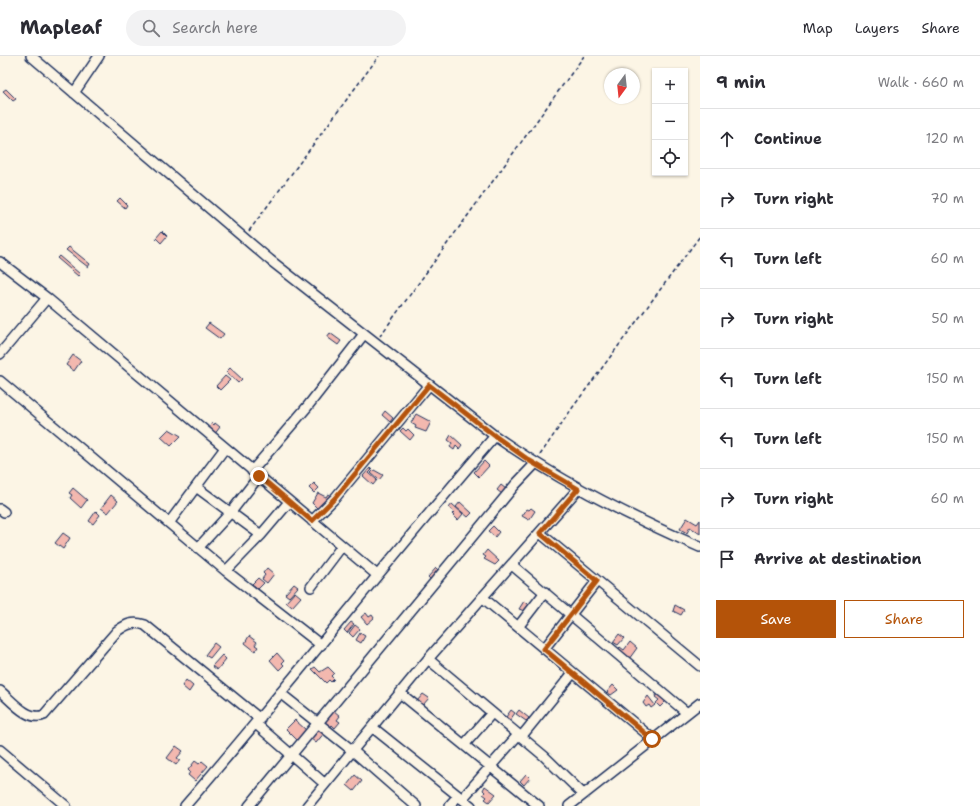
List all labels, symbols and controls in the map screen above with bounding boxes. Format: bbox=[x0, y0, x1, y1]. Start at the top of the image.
search box bbox=[126, 10, 406, 46]
text: Mapleaf bbox=[20, 15, 102, 40]
icon: search bbox=[140, 17, 162, 39]
text: Search here bbox=[172, 18, 258, 38]
text: Map bbox=[803, 19, 833, 37]
text: Layers bbox=[855, 19, 899, 37]
text: Share bbox=[921, 19, 960, 37]
north arrow bbox=[604, 68, 640, 104]
map controls bbox=[652, 68, 688, 176]
button: + bbox=[652, 68, 688, 104]
text: 9 min bbox=[716, 71, 766, 93]
text: Walk · 660 m bbox=[878, 74, 964, 91]
button: − bbox=[652, 104, 688, 140]
icon: ahead bbox=[716, 128, 738, 150]
text: Continue bbox=[754, 129, 822, 149]
text: 120 m bbox=[926, 130, 964, 147]
button: locate bbox=[652, 140, 688, 176]
icon: right bbox=[716, 188, 738, 210]
text: Turn right bbox=[754, 189, 834, 209]
text: 70 m bbox=[930, 190, 964, 207]
icon: left bbox=[716, 248, 738, 270]
text: Turn left bbox=[754, 249, 822, 269]
text: 60 m bbox=[931, 250, 964, 267]
icon: right bbox=[716, 308, 738, 330]
text: Turn right bbox=[754, 309, 834, 329]
text: 50 m bbox=[931, 310, 964, 327]
icon: left bbox=[716, 368, 738, 390]
text: Turn left bbox=[754, 369, 822, 389]
text: 150 m bbox=[926, 370, 964, 387]
icon: left bbox=[716, 428, 738, 450]
text: Turn left bbox=[754, 429, 822, 449]
text: 150 m bbox=[926, 430, 964, 447]
route end bbox=[250, 467, 268, 485]
icon: right bbox=[716, 488, 738, 510]
text: Turn right bbox=[754, 489, 834, 509]
text: 60 m bbox=[931, 490, 964, 507]
icon: arrive bbox=[716, 548, 738, 570]
text: Arrive at destination bbox=[754, 549, 922, 569]
button: Save bbox=[716, 600, 836, 638]
button: Share bbox=[844, 600, 964, 638]
route start bbox=[643, 730, 661, 748]

